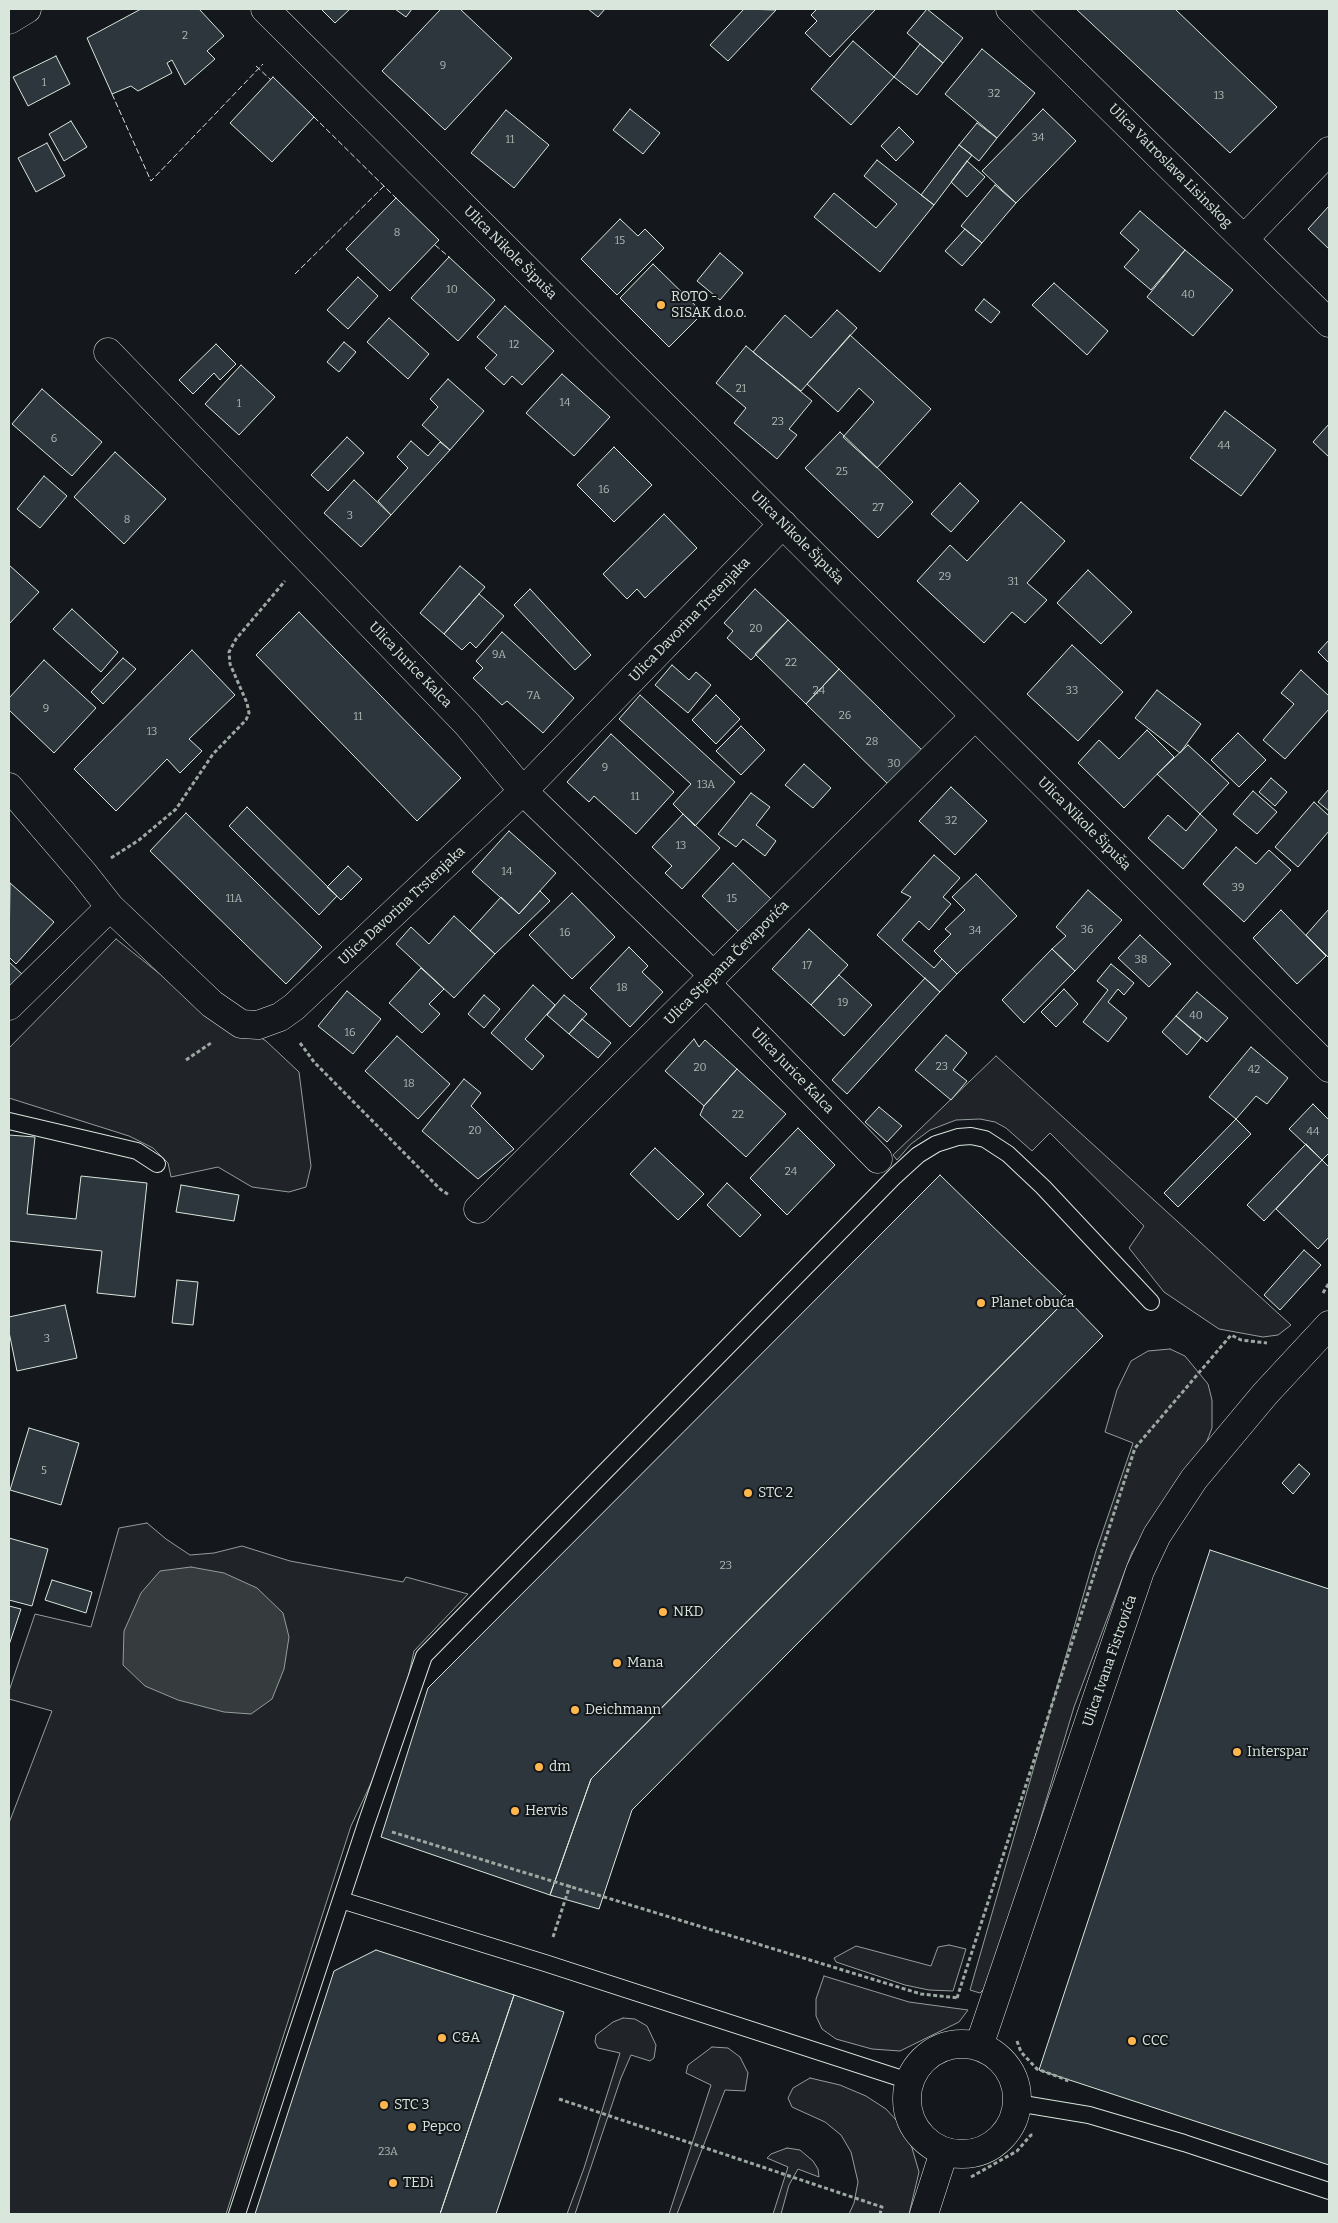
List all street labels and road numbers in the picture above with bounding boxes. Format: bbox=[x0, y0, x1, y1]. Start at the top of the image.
street label: Ulica Vatroslava Lisinskog bbox=[1105, 101, 1235, 231]
street label: Ulica Nikole Šipuša bbox=[460, 203, 560, 303]
street label: Ulica Nikole Šipuša bbox=[747, 488, 847, 588]
street label: Ulica Davorina Trstenjaka bbox=[626, 554, 754, 686]
street label: Ulica Jurice Kalca bbox=[365, 619, 455, 711]
street label: Ulica Nikole Šipuša bbox=[1034, 774, 1134, 874]
street label: Ulica Davorina Trstenjaka bbox=[335, 843, 469, 969]
street label: Ulica Stjepana Čevapovića bbox=[661, 897, 793, 1029]
street label: Ulica Jurice Kalca bbox=[747, 1025, 837, 1117]
street label: Ulica Ivana Fistrovića bbox=[1080, 1593, 1140, 1729]

